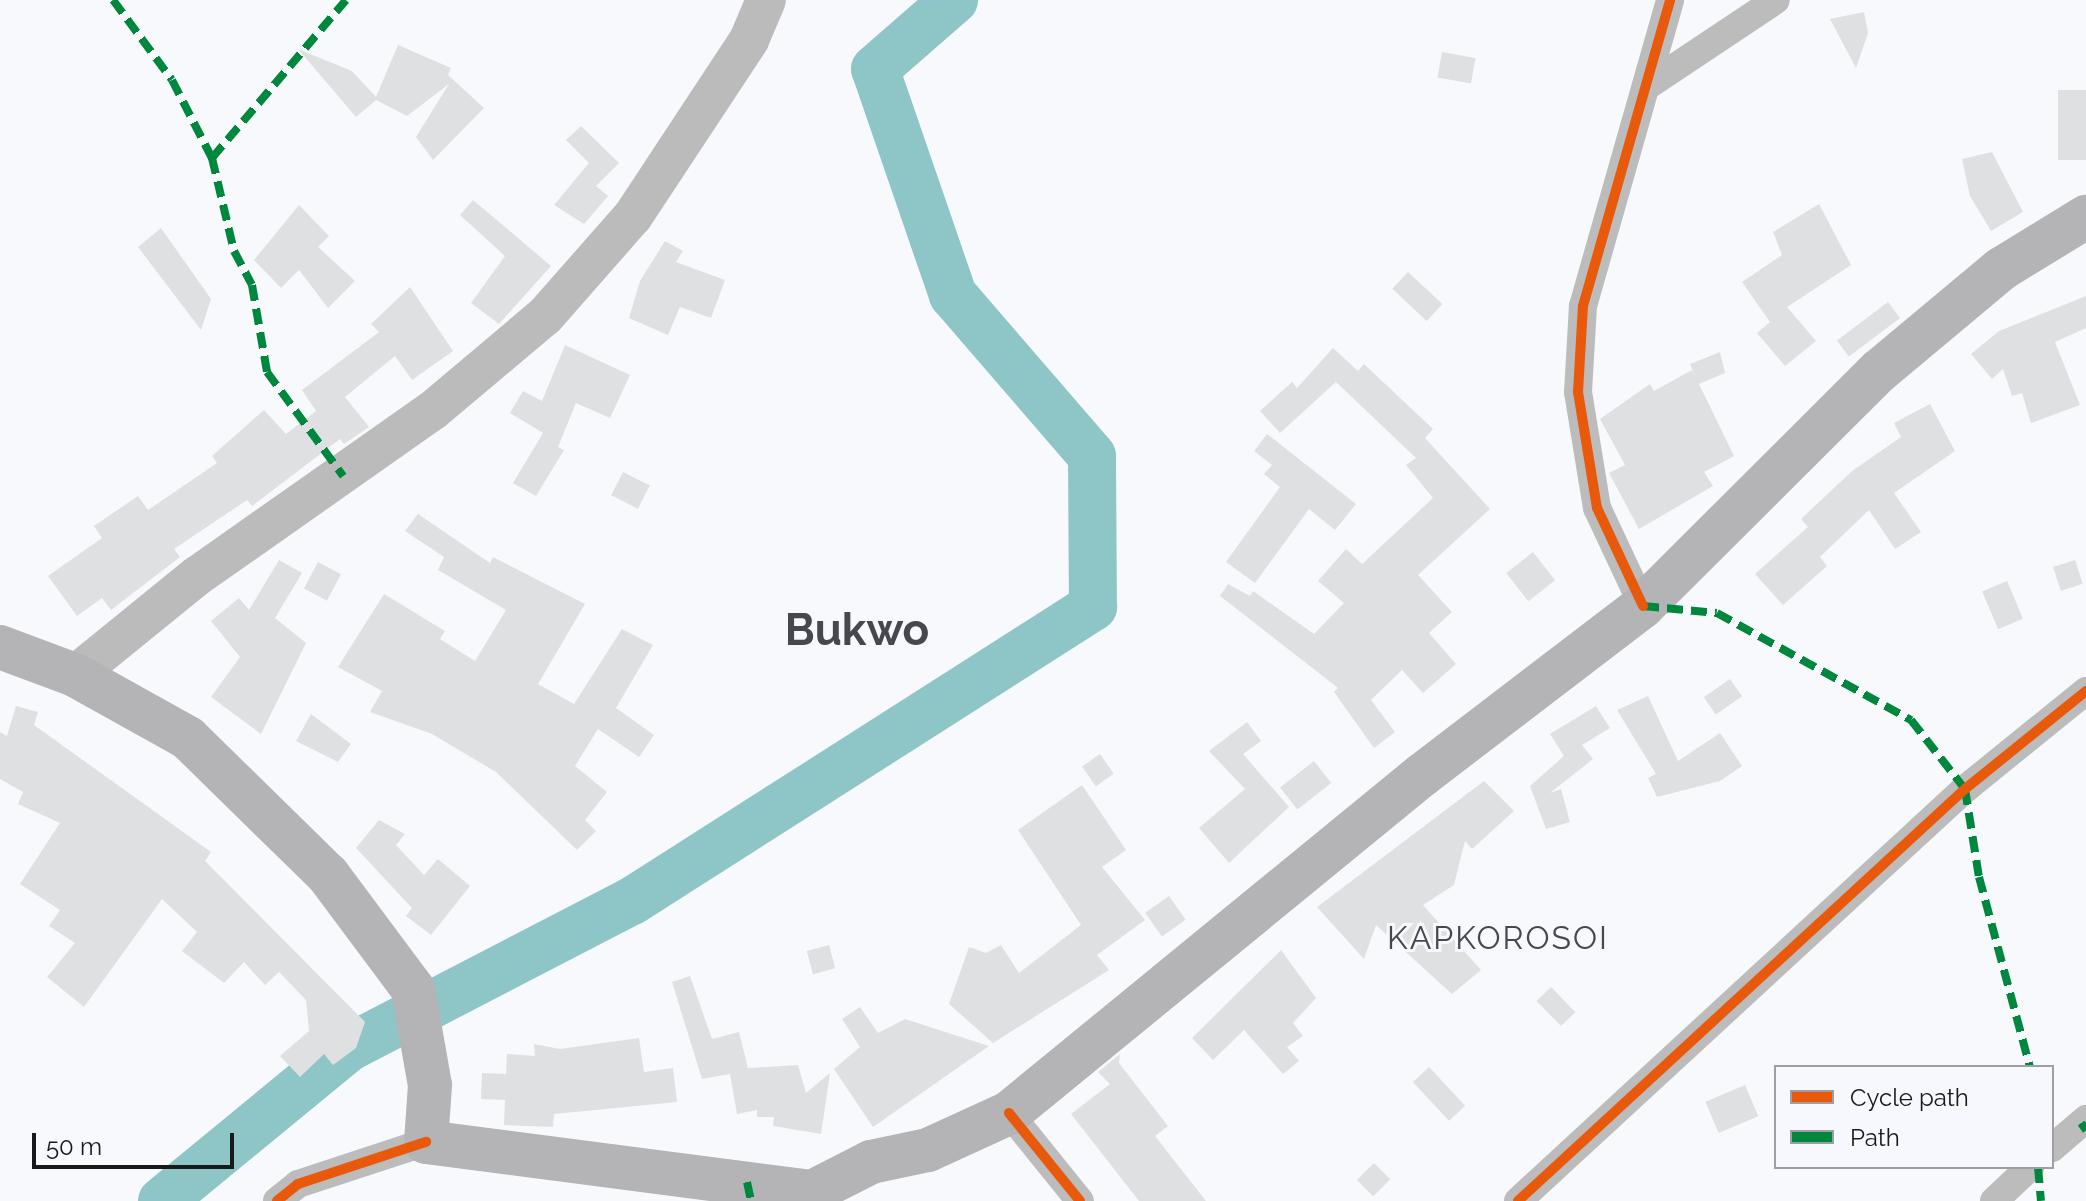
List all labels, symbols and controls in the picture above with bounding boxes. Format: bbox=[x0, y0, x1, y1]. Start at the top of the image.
district label: Bukwo bbox=[785, 604, 929, 656]
district label: KAPKOROSOI bbox=[1387, 919, 1609, 957]
legend bbox=[1774, 1065, 2054, 1169]
text: Cycle path bbox=[1850, 1083, 1969, 1112]
scale bar bbox=[36, 1117, 238, 1167]
text: Path bbox=[1850, 1123, 1900, 1152]
text: 50 m bbox=[46, 1132, 102, 1161]

